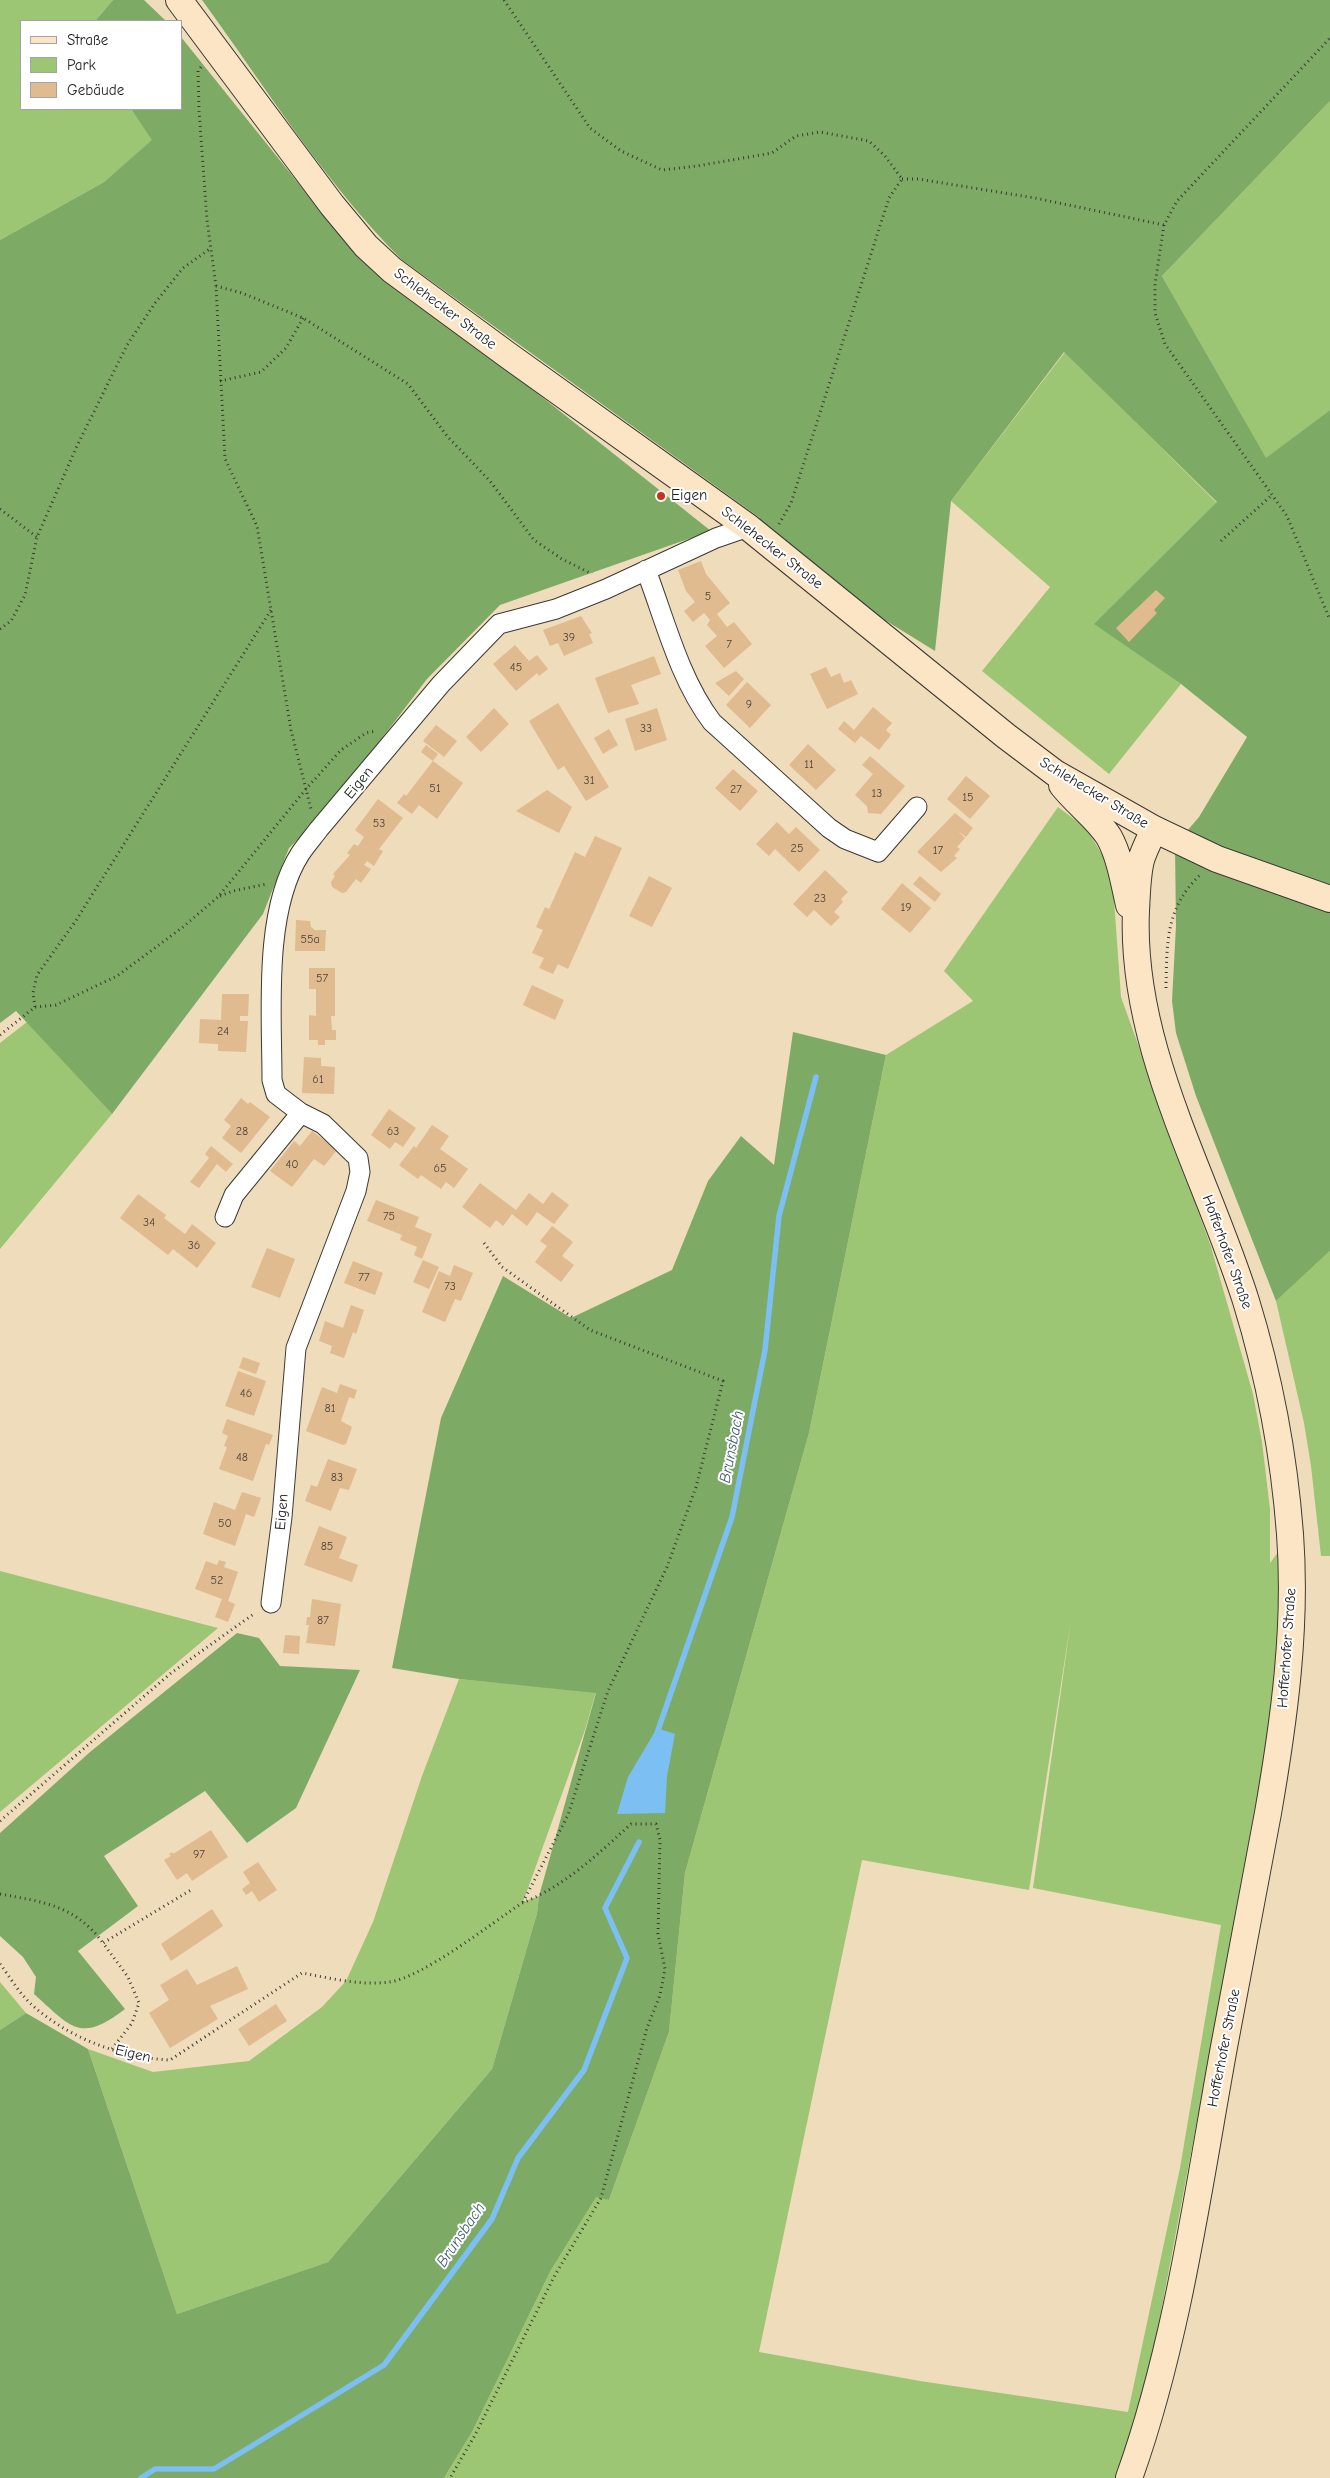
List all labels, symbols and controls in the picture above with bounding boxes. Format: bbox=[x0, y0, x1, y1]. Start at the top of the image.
legend bbox=[20, 20, 182, 110]
text: Straße bbox=[67, 31, 108, 49]
text: Park bbox=[67, 56, 96, 74]
text: Gebäude bbox=[67, 81, 124, 99]
street label: Schlehecker Straße bbox=[390, 265, 500, 353]
place label: Eigen bbox=[671, 487, 707, 505]
marker: Eigen bbox=[655, 490, 667, 502]
street label: Schlehecker Straße bbox=[718, 503, 826, 593]
house number: 5 bbox=[705, 590, 711, 604]
house number: 39 bbox=[563, 631, 575, 645]
house number: 7 bbox=[726, 638, 732, 652]
house number: 45 bbox=[510, 661, 522, 675]
house number: 9 bbox=[746, 698, 752, 712]
house number: 33 bbox=[640, 722, 652, 736]
street label: Schlehecker Straße bbox=[1036, 753, 1152, 833]
house number: 11 bbox=[804, 758, 814, 772]
street label: Eigen bbox=[341, 763, 377, 803]
house number: 31 bbox=[584, 774, 594, 788]
house number: 51 bbox=[429, 782, 441, 796]
house number: 27 bbox=[730, 783, 742, 797]
house number: 13 bbox=[872, 787, 882, 801]
house number: 15 bbox=[962, 791, 974, 805]
house number: 53 bbox=[373, 817, 385, 831]
house number: 25 bbox=[791, 842, 803, 856]
house number: 17 bbox=[933, 844, 943, 858]
house number: 23 bbox=[814, 892, 826, 906]
house number: 19 bbox=[900, 901, 912, 915]
house number: 55a bbox=[300, 933, 320, 947]
house number: 57 bbox=[316, 972, 328, 986]
house number: 24 bbox=[217, 1025, 229, 1039]
house number: 61 bbox=[312, 1073, 324, 1087]
house number: 28 bbox=[236, 1125, 248, 1139]
house number: 63 bbox=[387, 1125, 399, 1139]
house number: 40 bbox=[285, 1158, 299, 1172]
house number: 65 bbox=[433, 1162, 447, 1176]
street label: Hofferhofer Straße bbox=[1198, 1193, 1256, 1311]
house number: 75 bbox=[383, 1210, 395, 1224]
house number: 34 bbox=[143, 1216, 155, 1230]
house number: 36 bbox=[188, 1239, 200, 1253]
house number: 77 bbox=[358, 1271, 370, 1285]
house number: 73 bbox=[444, 1280, 456, 1294]
house number: 46 bbox=[240, 1387, 252, 1401]
house number: 81 bbox=[325, 1402, 335, 1416]
water label: Brunsbach bbox=[716, 1409, 748, 1485]
house number: 48 bbox=[236, 1451, 248, 1465]
house number: 83 bbox=[331, 1471, 343, 1485]
street label: Eigen bbox=[271, 1493, 293, 1531]
house number: 50 bbox=[218, 1517, 232, 1531]
house number: 85 bbox=[321, 1540, 333, 1554]
house number: 52 bbox=[211, 1574, 223, 1588]
street label: Hofferhofer Straße bbox=[1274, 1588, 1300, 1708]
house number: 87 bbox=[317, 1614, 329, 1628]
house number: 97 bbox=[193, 1848, 205, 1862]
street label: Hofferhofer Straße bbox=[1204, 1987, 1244, 2109]
street label: Eigen bbox=[113, 2041, 153, 2067]
water label: Brunsbach bbox=[433, 2199, 489, 2271]

